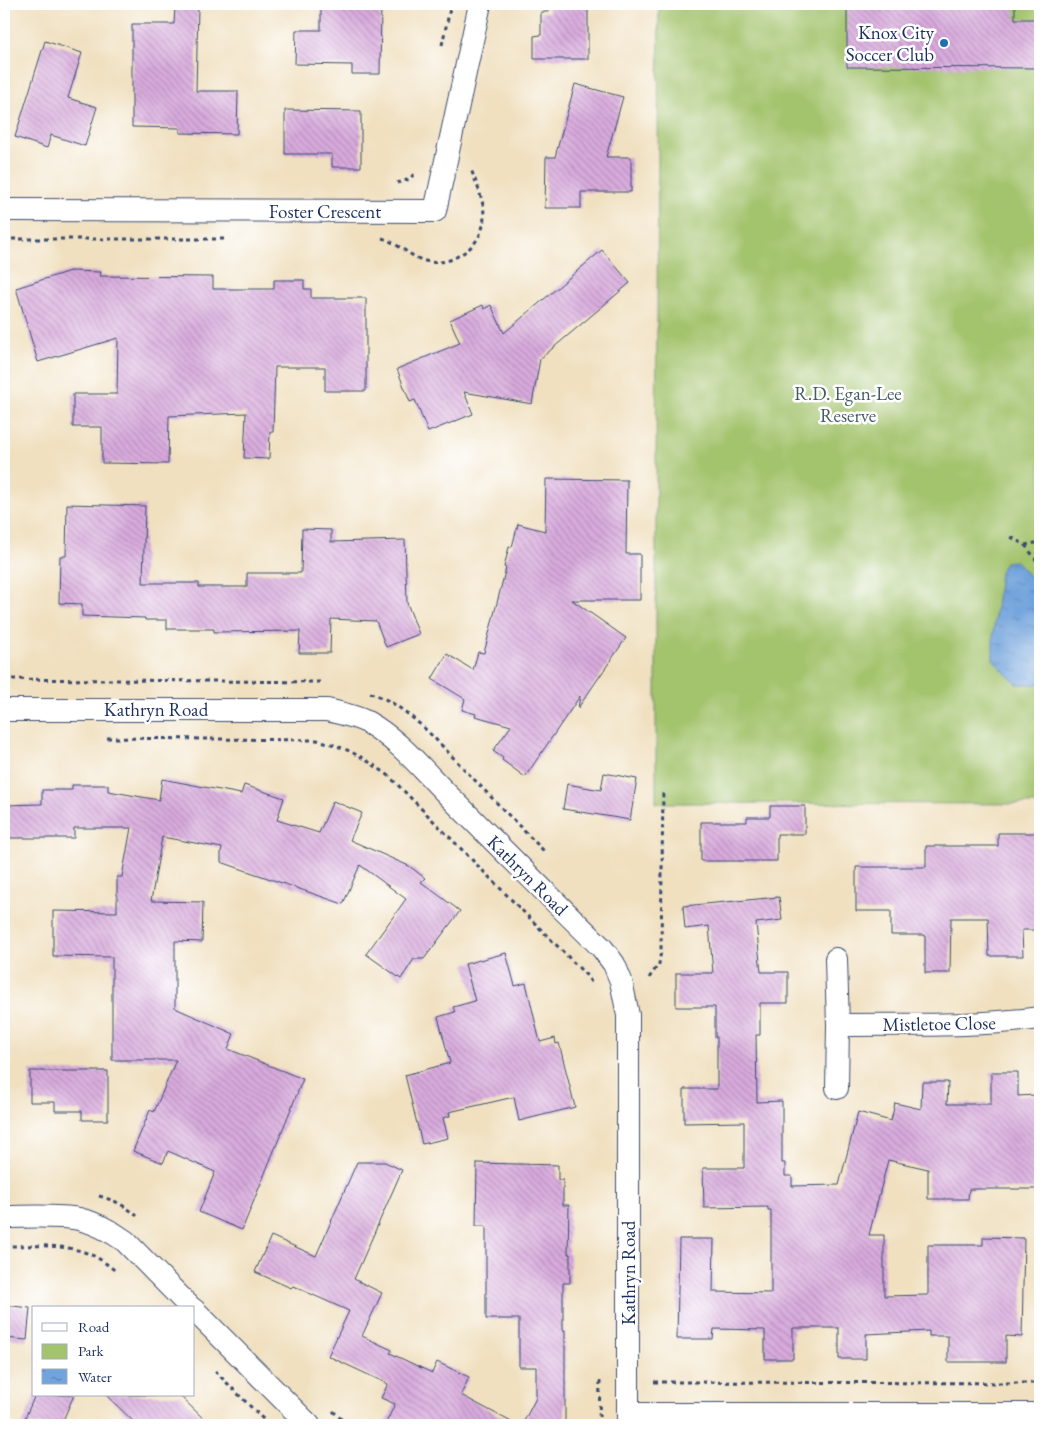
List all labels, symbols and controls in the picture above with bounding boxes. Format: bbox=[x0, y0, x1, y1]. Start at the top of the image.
place label: Knox City Soccer Club bbox=[846, 20, 935, 67]
marker: Knox City Soccer Club bbox=[938, 37, 950, 49]
street label: Foster Crescent bbox=[269, 199, 381, 224]
park label: R.D. Egan-Lee Reserve bbox=[794, 381, 902, 428]
street label: Kathryn Road bbox=[104, 697, 209, 722]
street label: Kathryn Road bbox=[482, 830, 574, 921]
street label: Mistletoe Close bbox=[882, 1010, 996, 1037]
street label: Kathryn Road bbox=[616, 1220, 641, 1325]
legend bbox=[32, 1306, 195, 1396]
text: Road bbox=[78, 1317, 110, 1336]
text: Park bbox=[78, 1341, 105, 1360]
text: Water bbox=[78, 1367, 112, 1386]

